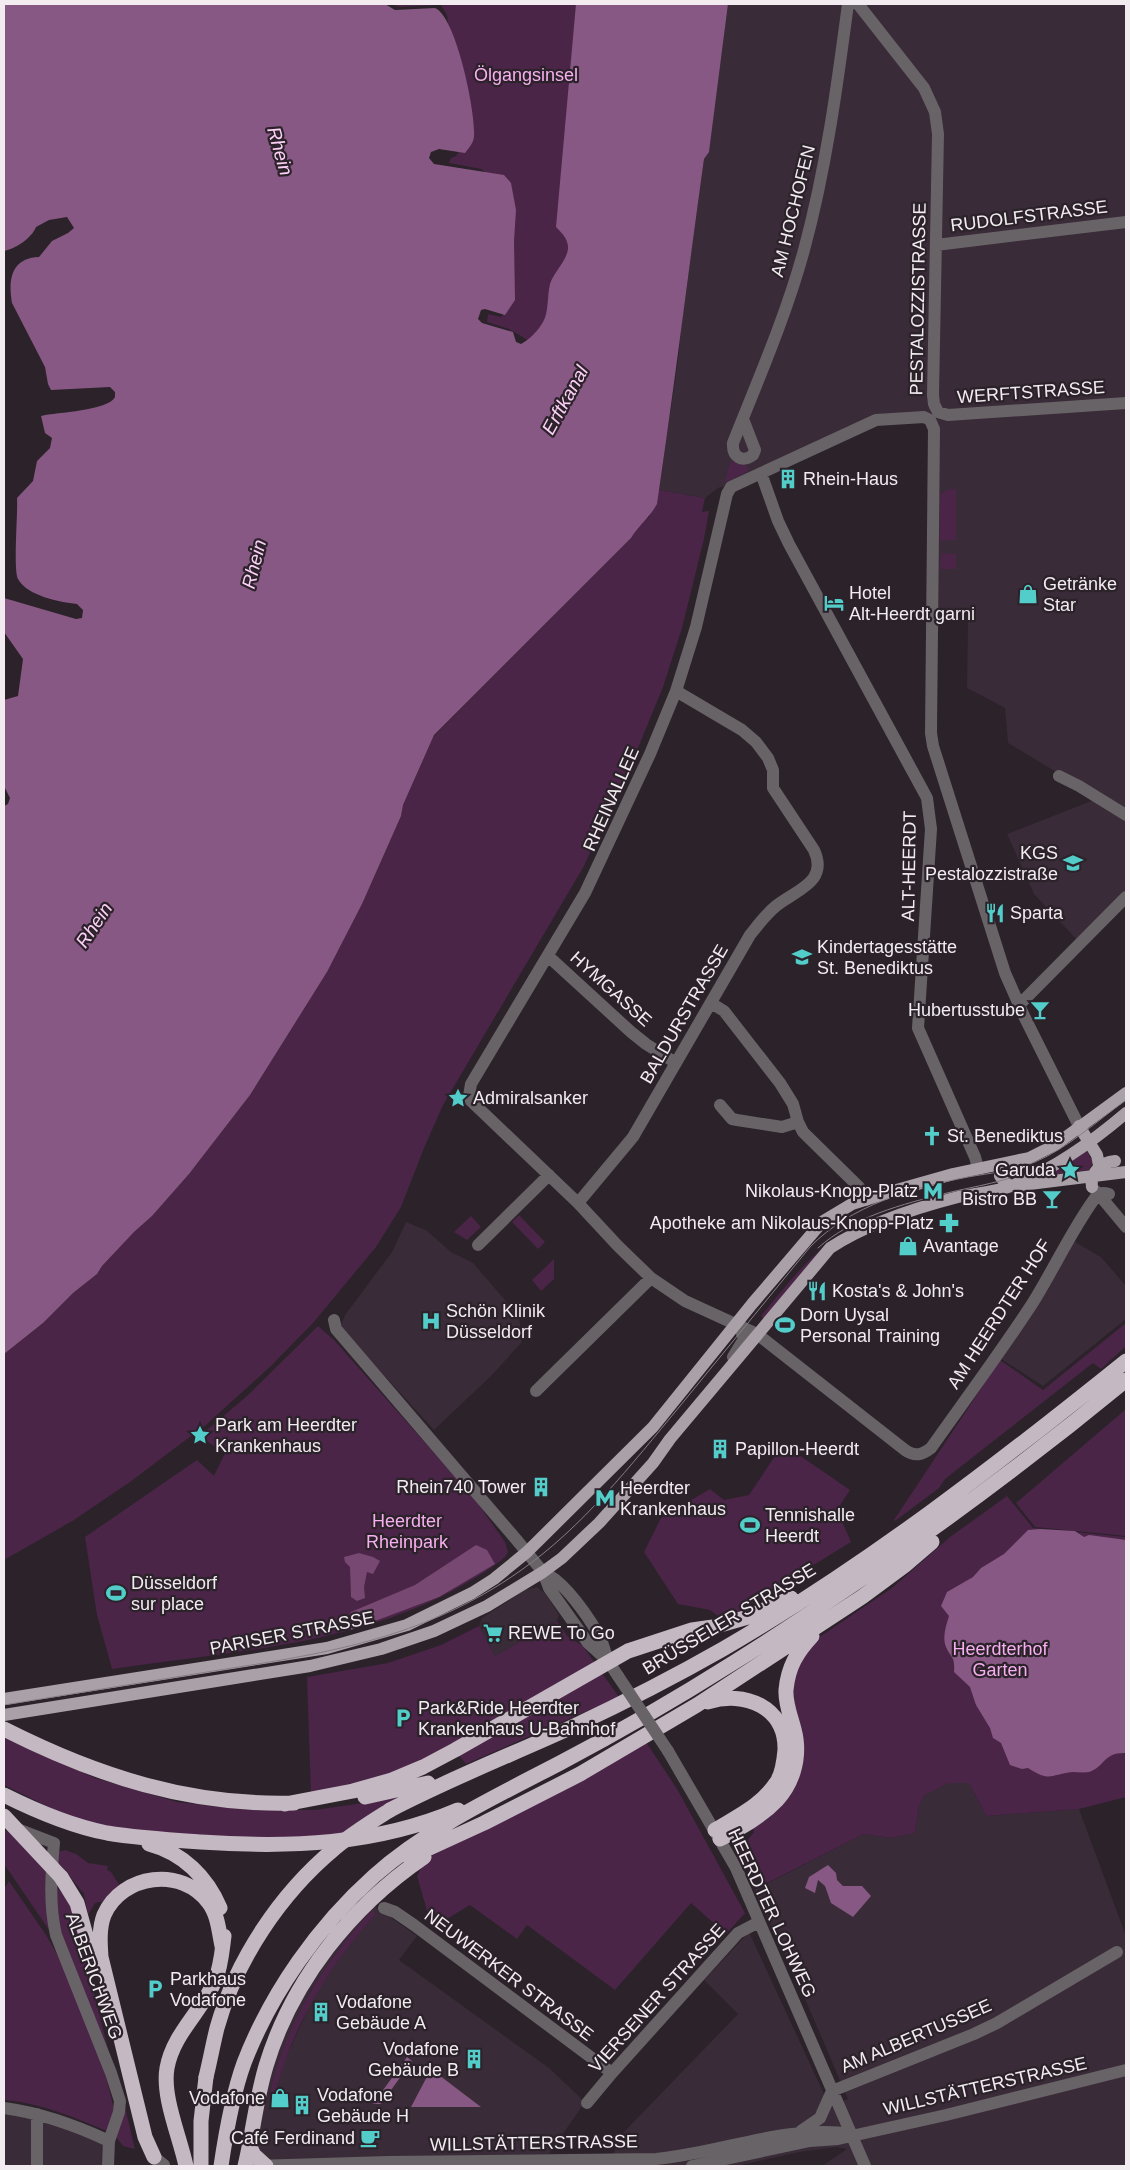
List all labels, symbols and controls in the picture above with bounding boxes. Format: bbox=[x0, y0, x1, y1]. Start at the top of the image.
park label: Ölgangsinsel bbox=[474, 65, 578, 85]
water label: Rhein bbox=[263, 124, 297, 178]
street label: AM HOCHOFEN bbox=[767, 143, 819, 279]
street label: RUDOLFSTRASSE bbox=[949, 196, 1109, 236]
street label: PESTALOZZISTRASSE bbox=[906, 202, 930, 396]
water label: Erftkanal bbox=[538, 361, 593, 438]
street label: WERFTSTRASSE bbox=[956, 377, 1106, 407]
building icon: Rhein-Haus bbox=[777, 468, 799, 490]
place label: Rhein-Haus bbox=[803, 469, 898, 489]
water label: Rhein bbox=[238, 537, 270, 591]
place label: Getränke Star bbox=[1043, 574, 1117, 615]
place label: Hotel Alt-Heerdt garni bbox=[849, 583, 975, 624]
shop icon: Getränke Star bbox=[1017, 583, 1039, 605]
hotel icon: Hotel Alt-Heerdt garni bbox=[823, 592, 845, 614]
street label: RHEINALLEE bbox=[579, 744, 643, 854]
street label: ALT-HEERDT bbox=[898, 810, 920, 922]
place label: KGS Pestalozzistraße bbox=[925, 843, 1058, 884]
school or university icon: KGS Pestalozzistraße bbox=[1062, 852, 1084, 874]
water label: Rhein bbox=[71, 899, 117, 951]
restaurant icon: Sparta bbox=[984, 902, 1006, 924]
place label: Sparta bbox=[1010, 903, 1064, 923]
place label: Kindertagesstätte St. Benediktus bbox=[817, 937, 957, 978]
street label: BALDURSTRASSE bbox=[636, 941, 732, 1087]
school or university icon: Kindertagesstätte St. Benediktus bbox=[791, 946, 813, 968]
street label: HYMGASSE bbox=[566, 947, 656, 1031]
bar icon: Hubertusstube bbox=[1029, 999, 1051, 1021]
place label: Hubertusstube bbox=[908, 1000, 1025, 1020]
place icon: Admiralsanker bbox=[447, 1087, 469, 1109]
place label: Admiralsanker bbox=[473, 1088, 588, 1108]
church icon: St. Benediktus bbox=[921, 1125, 943, 1147]
place label: St. Benediktus bbox=[947, 1126, 1063, 1146]
place icon: Garuda bbox=[1059, 1159, 1081, 1181]
place label: Garuda bbox=[995, 1160, 1056, 1180]
metro station icon: Nikolaus-Knopp-Platz bbox=[922, 1180, 944, 1202]
place label: Nikolaus-Knopp-Platz bbox=[745, 1181, 918, 1201]
bar icon: Bistro BB bbox=[1041, 1188, 1063, 1210]
place label: Bistro BB bbox=[962, 1189, 1037, 1209]
pharmacy icon: Apotheke am Nikolaus-Knopp-Platz bbox=[938, 1212, 960, 1234]
place label: Apotheke am Nikolaus-Knopp-Platz bbox=[650, 1213, 934, 1233]
shop icon: Avantage bbox=[897, 1235, 919, 1257]
place label: Avantage bbox=[923, 1236, 999, 1256]
street label: AM HEERDTER HOF bbox=[943, 1236, 1055, 1392]
restaurant icon: Kosta's & John's bbox=[806, 1280, 828, 1302]
place label: Kosta's & John's bbox=[832, 1281, 964, 1301]
place label: Schön Klinik Düsseldorf bbox=[446, 1301, 546, 1342]
place label: Dorn Uysal Personal Training bbox=[800, 1305, 940, 1346]
hospital icon: Schön Klinik Düsseldorf bbox=[420, 1310, 442, 1332]
sports icon: Dorn Uysal Personal Training bbox=[774, 1314, 796, 1336]
place label: Park am Heerdter Krankenhaus bbox=[215, 1415, 357, 1456]
place icon: Park am Heerdter Krankenhaus bbox=[189, 1424, 211, 1446]
building icon: Papillon-Heerdt bbox=[709, 1438, 731, 1460]
place label: Papillon-Heerdt bbox=[735, 1439, 859, 1459]
building icon: Rhein740 Tower bbox=[530, 1476, 552, 1498]
place label: Rhein740 Tower bbox=[396, 1477, 526, 1497]
place label: Heerdter Krankenhaus bbox=[620, 1478, 726, 1519]
metro station icon: Heerdter Krankenhaus bbox=[594, 1487, 616, 1509]
place label: Tennishalle Heerdt bbox=[765, 1505, 855, 1546]
park label: Heerdter Rheinpark bbox=[366, 1511, 449, 1552]
sports icon: Tennishalle Heerdt bbox=[739, 1514, 761, 1536]
street label: BRÜSSELER STRASSE bbox=[639, 1559, 819, 1679]
place label: Düsseldorf sur place bbox=[131, 1573, 218, 1614]
sports icon: Düsseldorf sur place bbox=[105, 1582, 127, 1604]
street label: PARISER STRASSE bbox=[208, 1607, 376, 1659]
supermarket icon: REWE To Go bbox=[482, 1622, 504, 1644]
place label: REWE To Go bbox=[508, 1623, 615, 1643]
park label: Heerdterhof Garten bbox=[952, 1639, 1049, 1680]
place label: Park&Ride Heerdter Krankenhaus U-Bahnhof bbox=[418, 1698, 616, 1739]
parking icon: Park&Ride Heerdter Krankenhaus U-Bahnhof bbox=[392, 1707, 414, 1729]
street label: HEERDTER LOHWEG bbox=[724, 1825, 820, 2001]
street label: NEUWERKER STRASSE bbox=[421, 1905, 597, 2045]
street label: ALBERICHWEG bbox=[62, 1910, 126, 2042]
street label: VIERSENER STRASSE bbox=[585, 1920, 729, 2076]
place label: Parkhaus Vodafone bbox=[170, 1969, 246, 2010]
parking icon: Parkhaus Vodafone bbox=[144, 1978, 166, 2000]
place label: Vodafone Gebäude A bbox=[336, 1992, 426, 2033]
street label: AM ALBERTUSSEE bbox=[838, 1995, 994, 2077]
building icon: Vodafone Gebäude A bbox=[310, 2001, 332, 2023]
place label: Vodafone Gebäude B bbox=[368, 2039, 459, 2080]
building icon: Vodafone Gebäude B bbox=[463, 2048, 485, 2070]
street label: WILLSTÄTTERSTRASSE bbox=[881, 2053, 1089, 2119]
place label: Vodafone Gebäude H bbox=[317, 2085, 409, 2126]
shop icon: Vodafone bbox=[269, 2087, 291, 2109]
place label: Vodafone bbox=[189, 2088, 265, 2108]
building icon: Vodafone Gebäude H bbox=[291, 2094, 313, 2116]
cafe icon: Café Ferdinand bbox=[359, 2127, 381, 2149]
place label: Café Ferdinand bbox=[231, 2128, 355, 2148]
street label: WILLSTÄTTERSTRASSE bbox=[430, 2131, 638, 2155]

